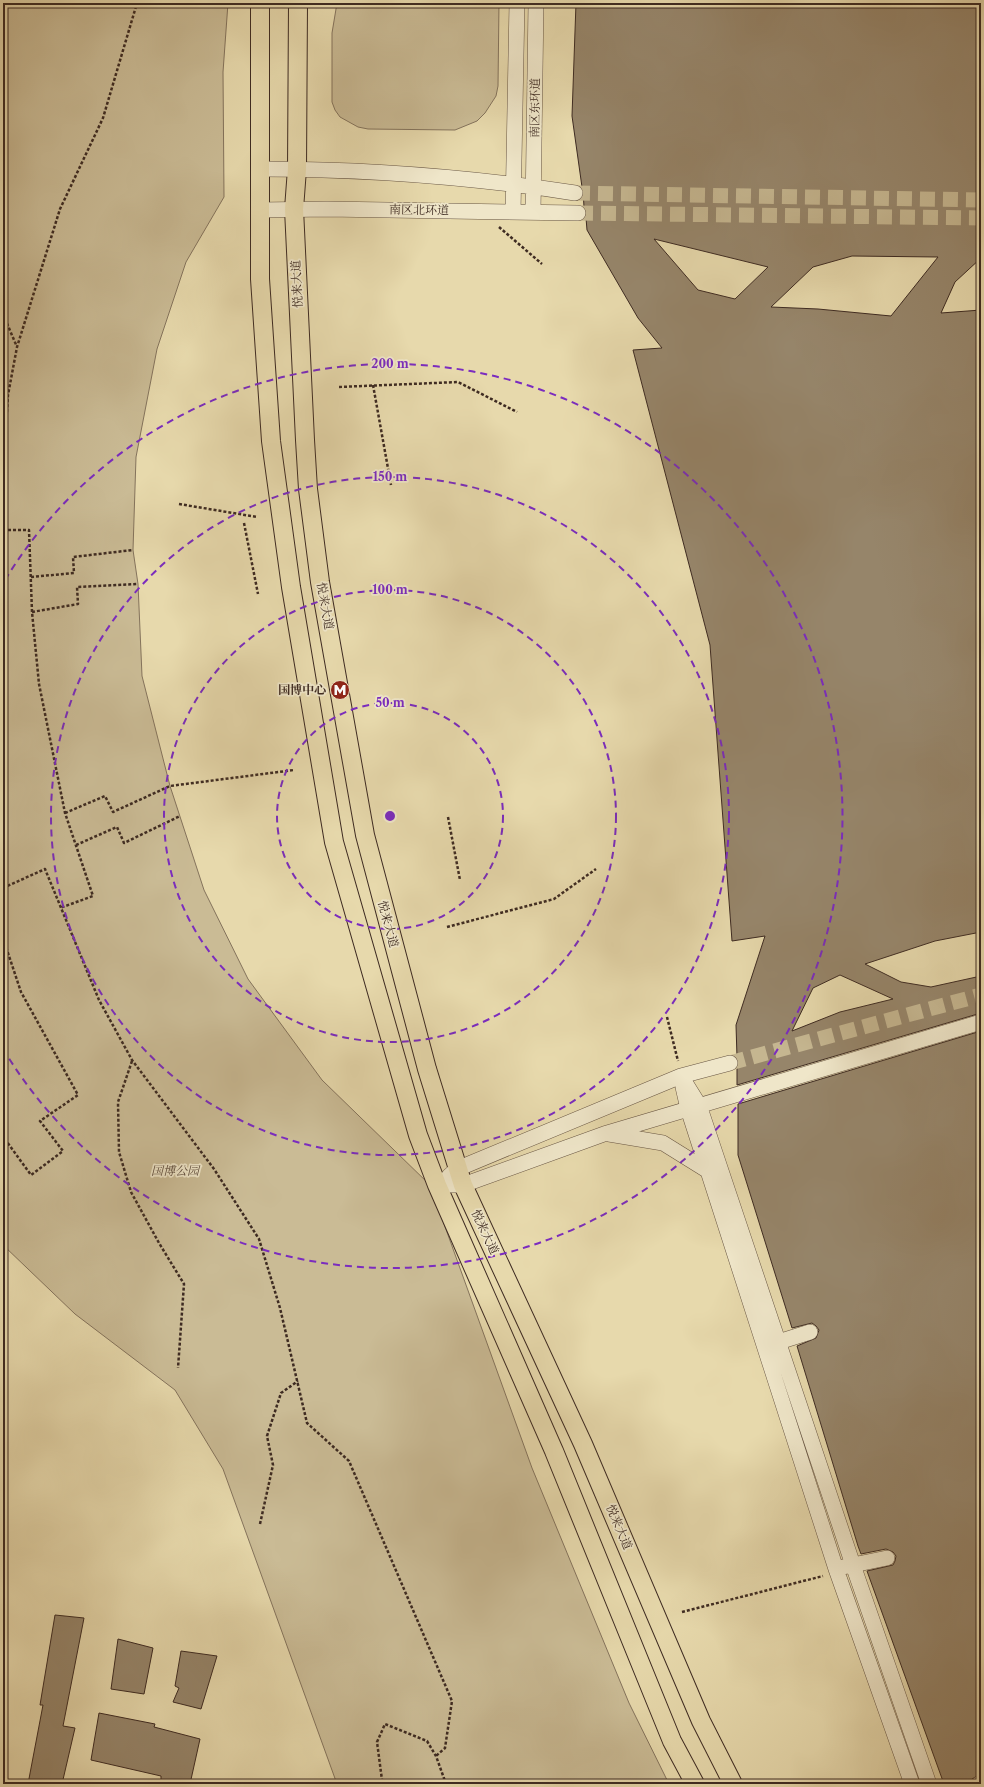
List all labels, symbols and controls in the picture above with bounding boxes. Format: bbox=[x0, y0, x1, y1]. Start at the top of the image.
street label: 南区东环道 bbox=[526, 78, 543, 138]
street label: 南区北环道 bbox=[389, 201, 449, 218]
street label: 悦来大道 bbox=[288, 260, 305, 308]
text: 200 m bbox=[371, 356, 409, 371]
text: 150 m bbox=[373, 469, 407, 484]
street label: 悦来大道 bbox=[314, 581, 337, 631]
text: 100 m bbox=[372, 582, 408, 597]
metro station icon: 国博中心 bbox=[329, 679, 351, 701]
place label: 国博中心 bbox=[278, 682, 326, 697]
text: 50 m bbox=[375, 695, 405, 710]
centre of rings bbox=[383, 809, 397, 823]
street label: 悦来大道 bbox=[375, 899, 402, 949]
park label: 国博公园 bbox=[151, 1163, 201, 1178]
street label: 悦来大道 bbox=[469, 1207, 502, 1257]
street label: 悦来大道 bbox=[603, 1502, 636, 1552]

